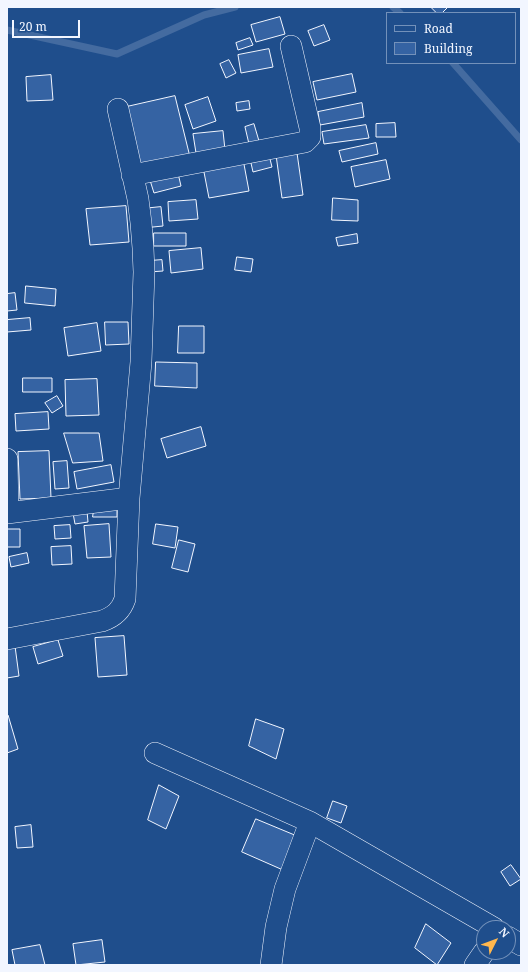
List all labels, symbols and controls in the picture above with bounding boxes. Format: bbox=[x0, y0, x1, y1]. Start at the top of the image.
scale bar bbox=[14, 12, 82, 38]
legend bbox=[386, 12, 516, 64]
text: 20 m bbox=[19, 18, 47, 35]
text: Road bbox=[424, 20, 453, 37]
text: Building bbox=[424, 40, 472, 57]
north arrow bbox=[476, 920, 516, 960]
text: N bbox=[496, 924, 513, 941]

